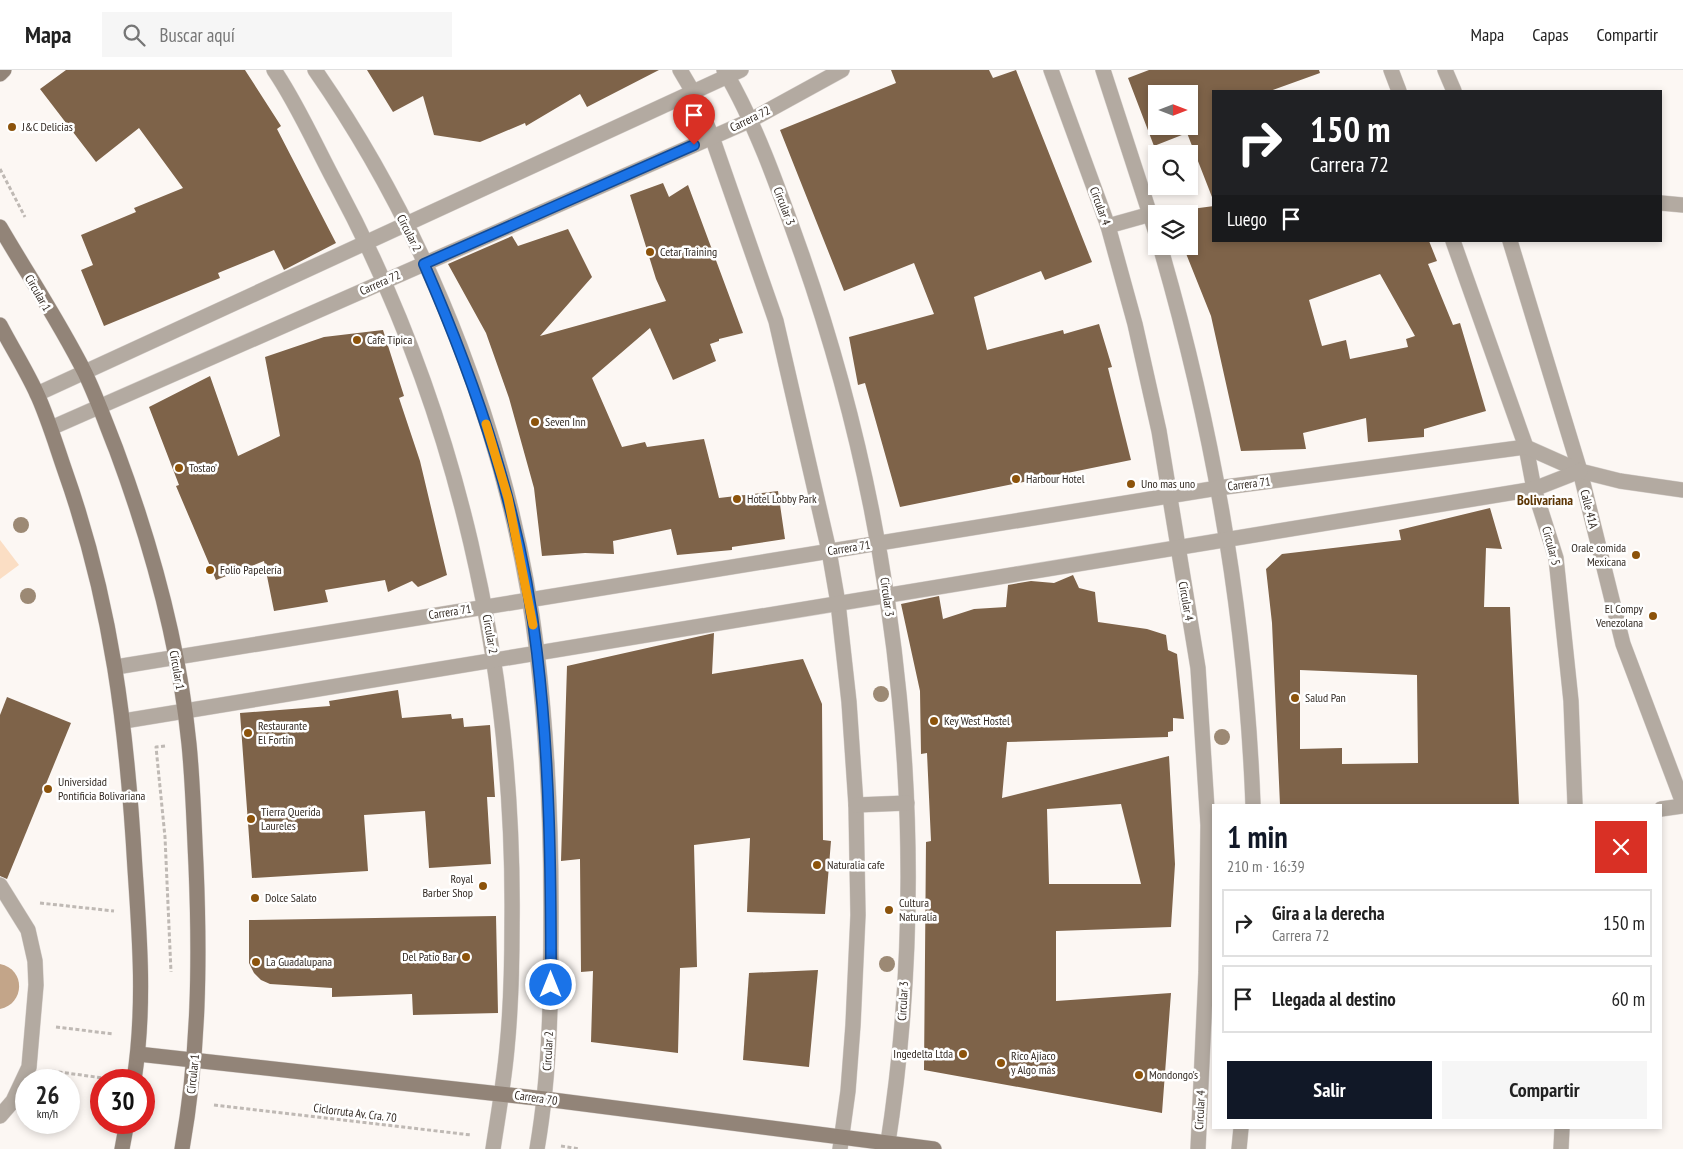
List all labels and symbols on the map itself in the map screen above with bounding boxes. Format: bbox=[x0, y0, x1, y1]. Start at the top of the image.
north arrow bbox=[1148, 85, 1198, 135]
pin bbox=[673, 94, 715, 145]
street label: Carrera 72 bbox=[727, 102, 772, 135]
place label: J&C Delicias bbox=[21, 119, 73, 134]
marker: J&C Delicias bbox=[6, 121, 18, 133]
street label: Circular 3 bbox=[770, 185, 799, 227]
street label: Circular 4 bbox=[1087, 185, 1115, 228]
street label: Circular 2 bbox=[394, 212, 425, 254]
place label: Cetar Training bbox=[660, 244, 717, 259]
marker: Cetar Training bbox=[644, 246, 656, 258]
street label: Carrera 72 bbox=[357, 267, 403, 298]
street label: Circular 1 bbox=[22, 272, 55, 314]
place label: Cafe Tipica bbox=[367, 332, 412, 347]
marker: Cafe Tipica bbox=[351, 334, 363, 346]
place label: Seven Inn bbox=[545, 414, 586, 429]
marker: Seven Inn bbox=[529, 416, 541, 428]
place label: Tostao’ bbox=[189, 460, 217, 475]
marker: Tostao’ bbox=[173, 462, 185, 474]
place label: Harbour Hotel bbox=[1026, 471, 1085, 486]
marker: Harbour Hotel bbox=[1010, 473, 1022, 485]
street label: Carrera 71 bbox=[1227, 473, 1271, 494]
place label: Uno mas uno bbox=[1141, 476, 1195, 491]
marker: Uno mas uno bbox=[1125, 478, 1137, 490]
street label: Calle 41A bbox=[1577, 488, 1602, 530]
place label: Hotel Lobby Park bbox=[747, 491, 817, 506]
district label: Bolivariana bbox=[1517, 491, 1573, 509]
marker: Hotel Lobby Park bbox=[731, 493, 743, 505]
street label: Circular 5 bbox=[1539, 525, 1564, 567]
street label: Carrera 71 bbox=[826, 537, 871, 558]
place label: Orale comida Mexicana bbox=[1571, 540, 1626, 569]
marker: Orale comida Mexicana bbox=[1630, 549, 1642, 561]
place label: Folio Papelería bbox=[220, 562, 282, 577]
marker: Folio Papelería bbox=[204, 564, 216, 576]
street label: Circular 3 bbox=[877, 576, 898, 618]
street label: Circular 4 bbox=[1176, 580, 1197, 622]
street label: Carrera 71 bbox=[427, 601, 472, 622]
place label: El Compy Venezolana bbox=[1595, 601, 1643, 630]
marker: El Compy Venezolana bbox=[1647, 610, 1659, 622]
street label: Circular 2 bbox=[480, 613, 501, 655]
street label: Circular 1 bbox=[167, 649, 188, 691]
place label: Salud Pan bbox=[1305, 690, 1346, 705]
marker: Salud Pan bbox=[1289, 692, 1301, 704]
place label: Key West Hostel bbox=[944, 713, 1010, 728]
marker: Key West Hostel bbox=[928, 715, 940, 727]
place label: Restaurante El Fortin bbox=[258, 718, 307, 747]
marker: Restaurante El Fortin bbox=[242, 727, 254, 739]
place label: Universidad Pontificia Bolivariana bbox=[58, 774, 146, 803]
marker: Universidad Pontificia Bolivariana bbox=[42, 783, 54, 795]
place label: Tierra Querida Laureles bbox=[261, 804, 321, 833]
marker: Tierra Querida Laureles bbox=[245, 813, 257, 825]
place label: Naturalia cafe bbox=[827, 857, 885, 872]
marker: Naturalia cafe bbox=[811, 859, 823, 871]
place label: Royal Barber Shop bbox=[422, 871, 473, 900]
marker: Royal Barber Shop bbox=[477, 880, 489, 892]
place label: Dolce Salato bbox=[265, 890, 317, 905]
marker: Dolce Salato bbox=[249, 892, 261, 904]
place label: Cultura Naturalia bbox=[899, 895, 937, 924]
marker: Cultura Naturalia bbox=[883, 904, 895, 916]
place label: Del Patio Bar bbox=[402, 949, 457, 964]
marker: Del Patio Bar bbox=[460, 951, 472, 963]
place label: La Guadalupana bbox=[266, 954, 332, 969]
marker: La Guadalupana bbox=[250, 956, 262, 968]
position arrow bbox=[524, 958, 576, 1010]
street label: Circular 3 bbox=[894, 981, 911, 1021]
street label: Circular 2 bbox=[539, 1031, 556, 1071]
place label: Ingedelta Ltda bbox=[893, 1046, 953, 1061]
marker: Ingedelta Ltda bbox=[957, 1048, 969, 1060]
place label: Rico Ajiaco y Algo más bbox=[1011, 1048, 1056, 1077]
street label: Circular 1 bbox=[183, 1053, 202, 1094]
marker: Rico Ajiaco y Algo más bbox=[995, 1057, 1007, 1069]
place label: Mondongo's bbox=[1149, 1067, 1198, 1082]
speed limit sign: 30 bbox=[90, 1069, 155, 1134]
marker: Mondongo's bbox=[1133, 1069, 1145, 1081]
street label: Carrera 70 bbox=[514, 1087, 558, 1108]
street label: Circular 4 bbox=[1191, 1089, 1208, 1130]
street label: Ciclorruta Av. Cra. 70 bbox=[313, 1100, 398, 1125]

